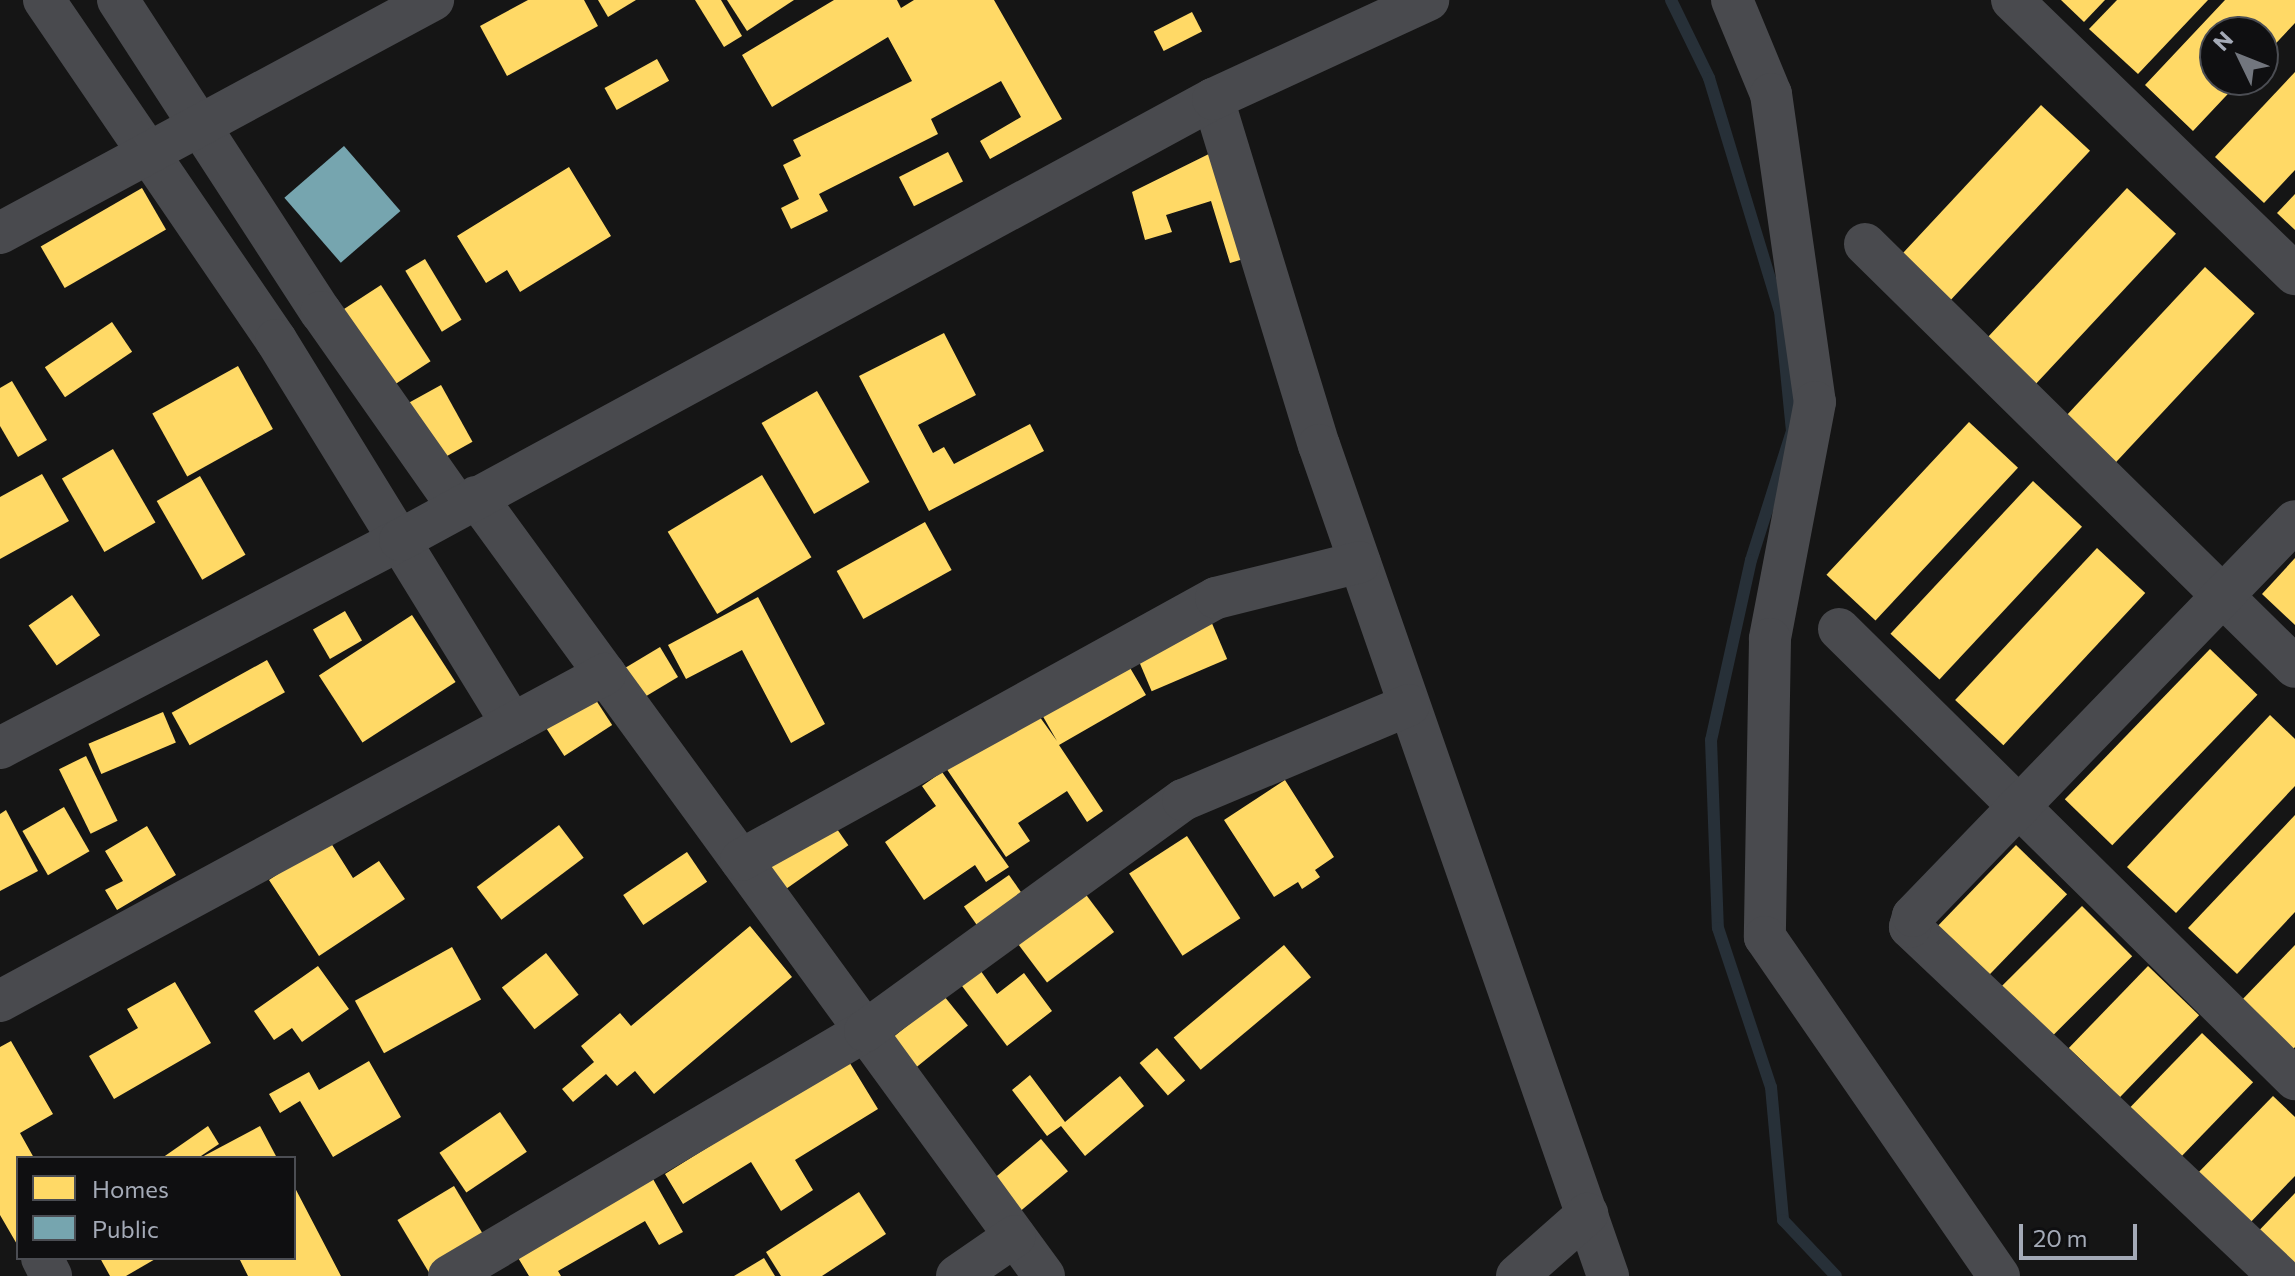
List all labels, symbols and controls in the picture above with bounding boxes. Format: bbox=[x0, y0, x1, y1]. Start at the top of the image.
north arrow bbox=[2199, 16, 2279, 96]
text: N bbox=[2207, 25, 2238, 56]
legend bbox=[16, 1156, 296, 1260]
text: Homes bbox=[92, 1174, 169, 1203]
scale bar bbox=[2023, 1208, 2141, 1258]
text: Public bbox=[92, 1214, 159, 1243]
text: 20 m bbox=[2033, 1223, 2087, 1252]

